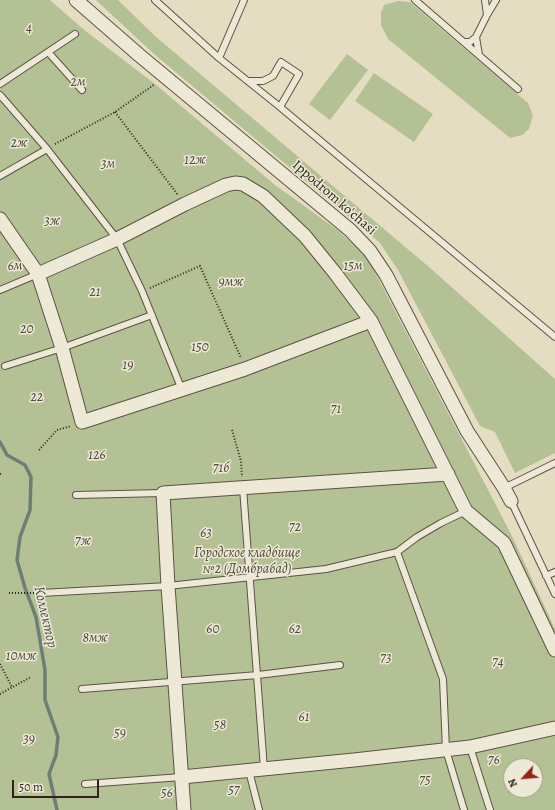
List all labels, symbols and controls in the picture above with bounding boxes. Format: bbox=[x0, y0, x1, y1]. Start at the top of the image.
park label: 4 bbox=[26, 21, 32, 37]
park label: 2м bbox=[71, 75, 85, 91]
park label: 2ж bbox=[11, 136, 27, 152]
park label: 12ж bbox=[184, 153, 206, 169]
park label: 3м bbox=[101, 157, 115, 173]
street label: Ippodrom ko'chasi bbox=[289, 157, 379, 239]
park label: 3ж bbox=[44, 214, 60, 230]
park label: 6м bbox=[8, 259, 22, 275]
park label: 15м bbox=[343, 259, 363, 275]
park label: 9мж bbox=[219, 275, 243, 291]
park label: 21 bbox=[89, 285, 101, 301]
park label: 20 bbox=[20, 322, 34, 338]
park label: 150 bbox=[191, 340, 209, 356]
park label: 19 bbox=[123, 358, 133, 374]
park label: 22 bbox=[31, 390, 43, 406]
park label: 71 bbox=[331, 402, 341, 418]
park label: 126 bbox=[88, 448, 106, 464]
park label: 71б bbox=[213, 461, 229, 477]
park label: 72 bbox=[289, 520, 301, 536]
park label: 63 bbox=[200, 526, 212, 542]
park label: 7ж bbox=[75, 534, 91, 550]
park label: Городское кладбище №2 (Домбрабад) bbox=[194, 546, 300, 578]
water label: Коллектор bbox=[29, 584, 61, 650]
park label: 60 bbox=[206, 622, 220, 638]
park label: 62 bbox=[289, 622, 301, 638]
park label: 8мж bbox=[82, 631, 108, 647]
park label: 10мж bbox=[6, 649, 36, 665]
park label: 73 bbox=[380, 651, 392, 667]
park label: 74 bbox=[492, 655, 504, 671]
park label: 61 bbox=[299, 710, 309, 726]
park label: 58 bbox=[214, 718, 226, 734]
park label: 59 bbox=[114, 726, 126, 742]
park label: 39 bbox=[23, 732, 35, 748]
park label: 76 bbox=[488, 753, 500, 769]
north arrow bbox=[503, 758, 543, 798]
scale bar bbox=[14, 772, 101, 798]
park label: 75 bbox=[419, 773, 431, 789]
text: N bbox=[504, 776, 521, 790]
text: 50 m bbox=[19, 779, 43, 795]
park label: 57 bbox=[228, 783, 240, 799]
park label: 56 bbox=[161, 786, 173, 802]

